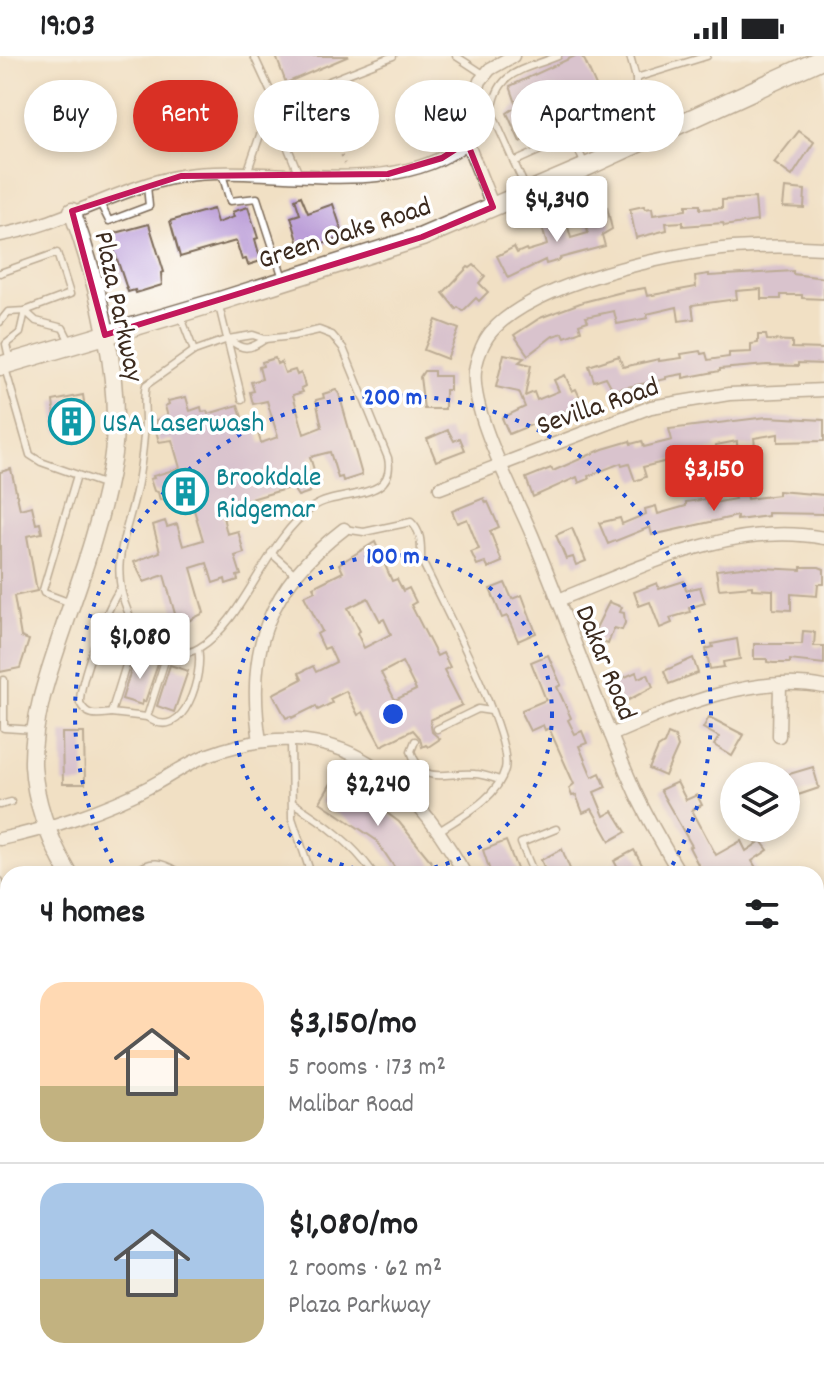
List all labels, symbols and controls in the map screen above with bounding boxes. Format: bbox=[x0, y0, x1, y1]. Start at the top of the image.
text: 19:03 bbox=[40, 7, 95, 50]
chip: Buy bbox=[24, 80, 117, 152]
chip: Rent bbox=[133, 80, 238, 152]
chip: Filters bbox=[254, 80, 379, 152]
chip: New bbox=[395, 80, 495, 152]
chip: Apartment bbox=[511, 80, 684, 152]
pin: $4,340 bbox=[492, 176, 622, 244]
text: $4,340 bbox=[524, 183, 590, 220]
street label: Green Oaks Road bbox=[254, 189, 437, 283]
street label: Plaza Parkway bbox=[81, 228, 152, 387]
street label: Sevilla Road bbox=[532, 369, 665, 448]
text: 200 m bbox=[364, 382, 422, 416]
building icon: USA Laserwash bbox=[47, 397, 95, 445]
place label: USA Laserwash bbox=[102, 406, 264, 446]
pin: $3,150 bbox=[649, 445, 779, 513]
text: $3,150 bbox=[683, 452, 745, 489]
place label: Brookdale Ridgemar bbox=[216, 460, 321, 532]
building icon: Brookdale Ridgemar bbox=[161, 467, 209, 515]
text: 100 m bbox=[366, 541, 420, 575]
street label: Dakar Road bbox=[562, 600, 645, 728]
pin: $1,080 bbox=[75, 613, 205, 681]
text: $1,080 bbox=[109, 620, 171, 657]
centre of rings bbox=[379, 700, 407, 728]
pin: $2,240 bbox=[313, 760, 443, 828]
map controls bbox=[720, 762, 800, 842]
button: layers bbox=[720, 762, 800, 842]
text: $2,240 bbox=[345, 767, 411, 804]
text: 4 homes bbox=[40, 890, 145, 939]
icon: filters bbox=[740, 892, 784, 936]
text: $3,150/mo bbox=[288, 1001, 417, 1050]
icon: home bbox=[104, 1014, 200, 1110]
text: 5 rooms · 173 m² bbox=[288, 1050, 446, 1087]
text: Malibar Road bbox=[288, 1087, 414, 1124]
text: $1,080/mo bbox=[288, 1202, 418, 1251]
icon: home bbox=[104, 1215, 200, 1311]
text: 2 rooms · 62 m² bbox=[288, 1251, 442, 1288]
text: Plaza Parkway bbox=[288, 1288, 430, 1325]

